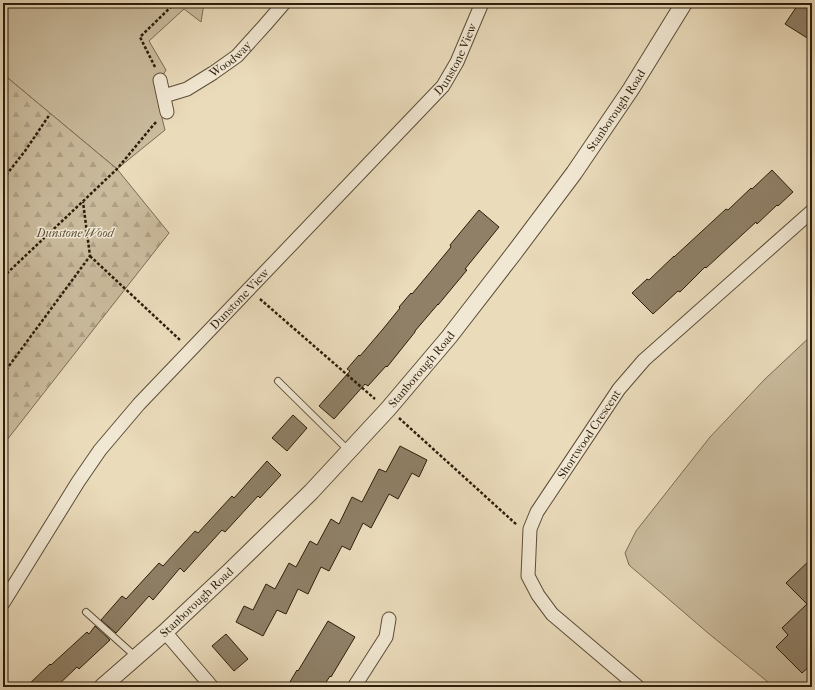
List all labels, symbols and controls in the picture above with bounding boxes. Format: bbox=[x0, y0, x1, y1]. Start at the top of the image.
street label: Dunstone View bbox=[431, 20, 480, 98]
street label: Woodway bbox=[206, 37, 255, 81]
street label: Stanborough Road bbox=[584, 67, 649, 154]
park label: Dunstone Wood bbox=[35, 226, 116, 240]
street label: Dunstone View bbox=[207, 265, 273, 332]
street label: Stanborough Road bbox=[385, 328, 458, 410]
street label: Shortwood Crescent bbox=[554, 386, 624, 481]
street label: Stanborough Road bbox=[157, 564, 237, 640]

